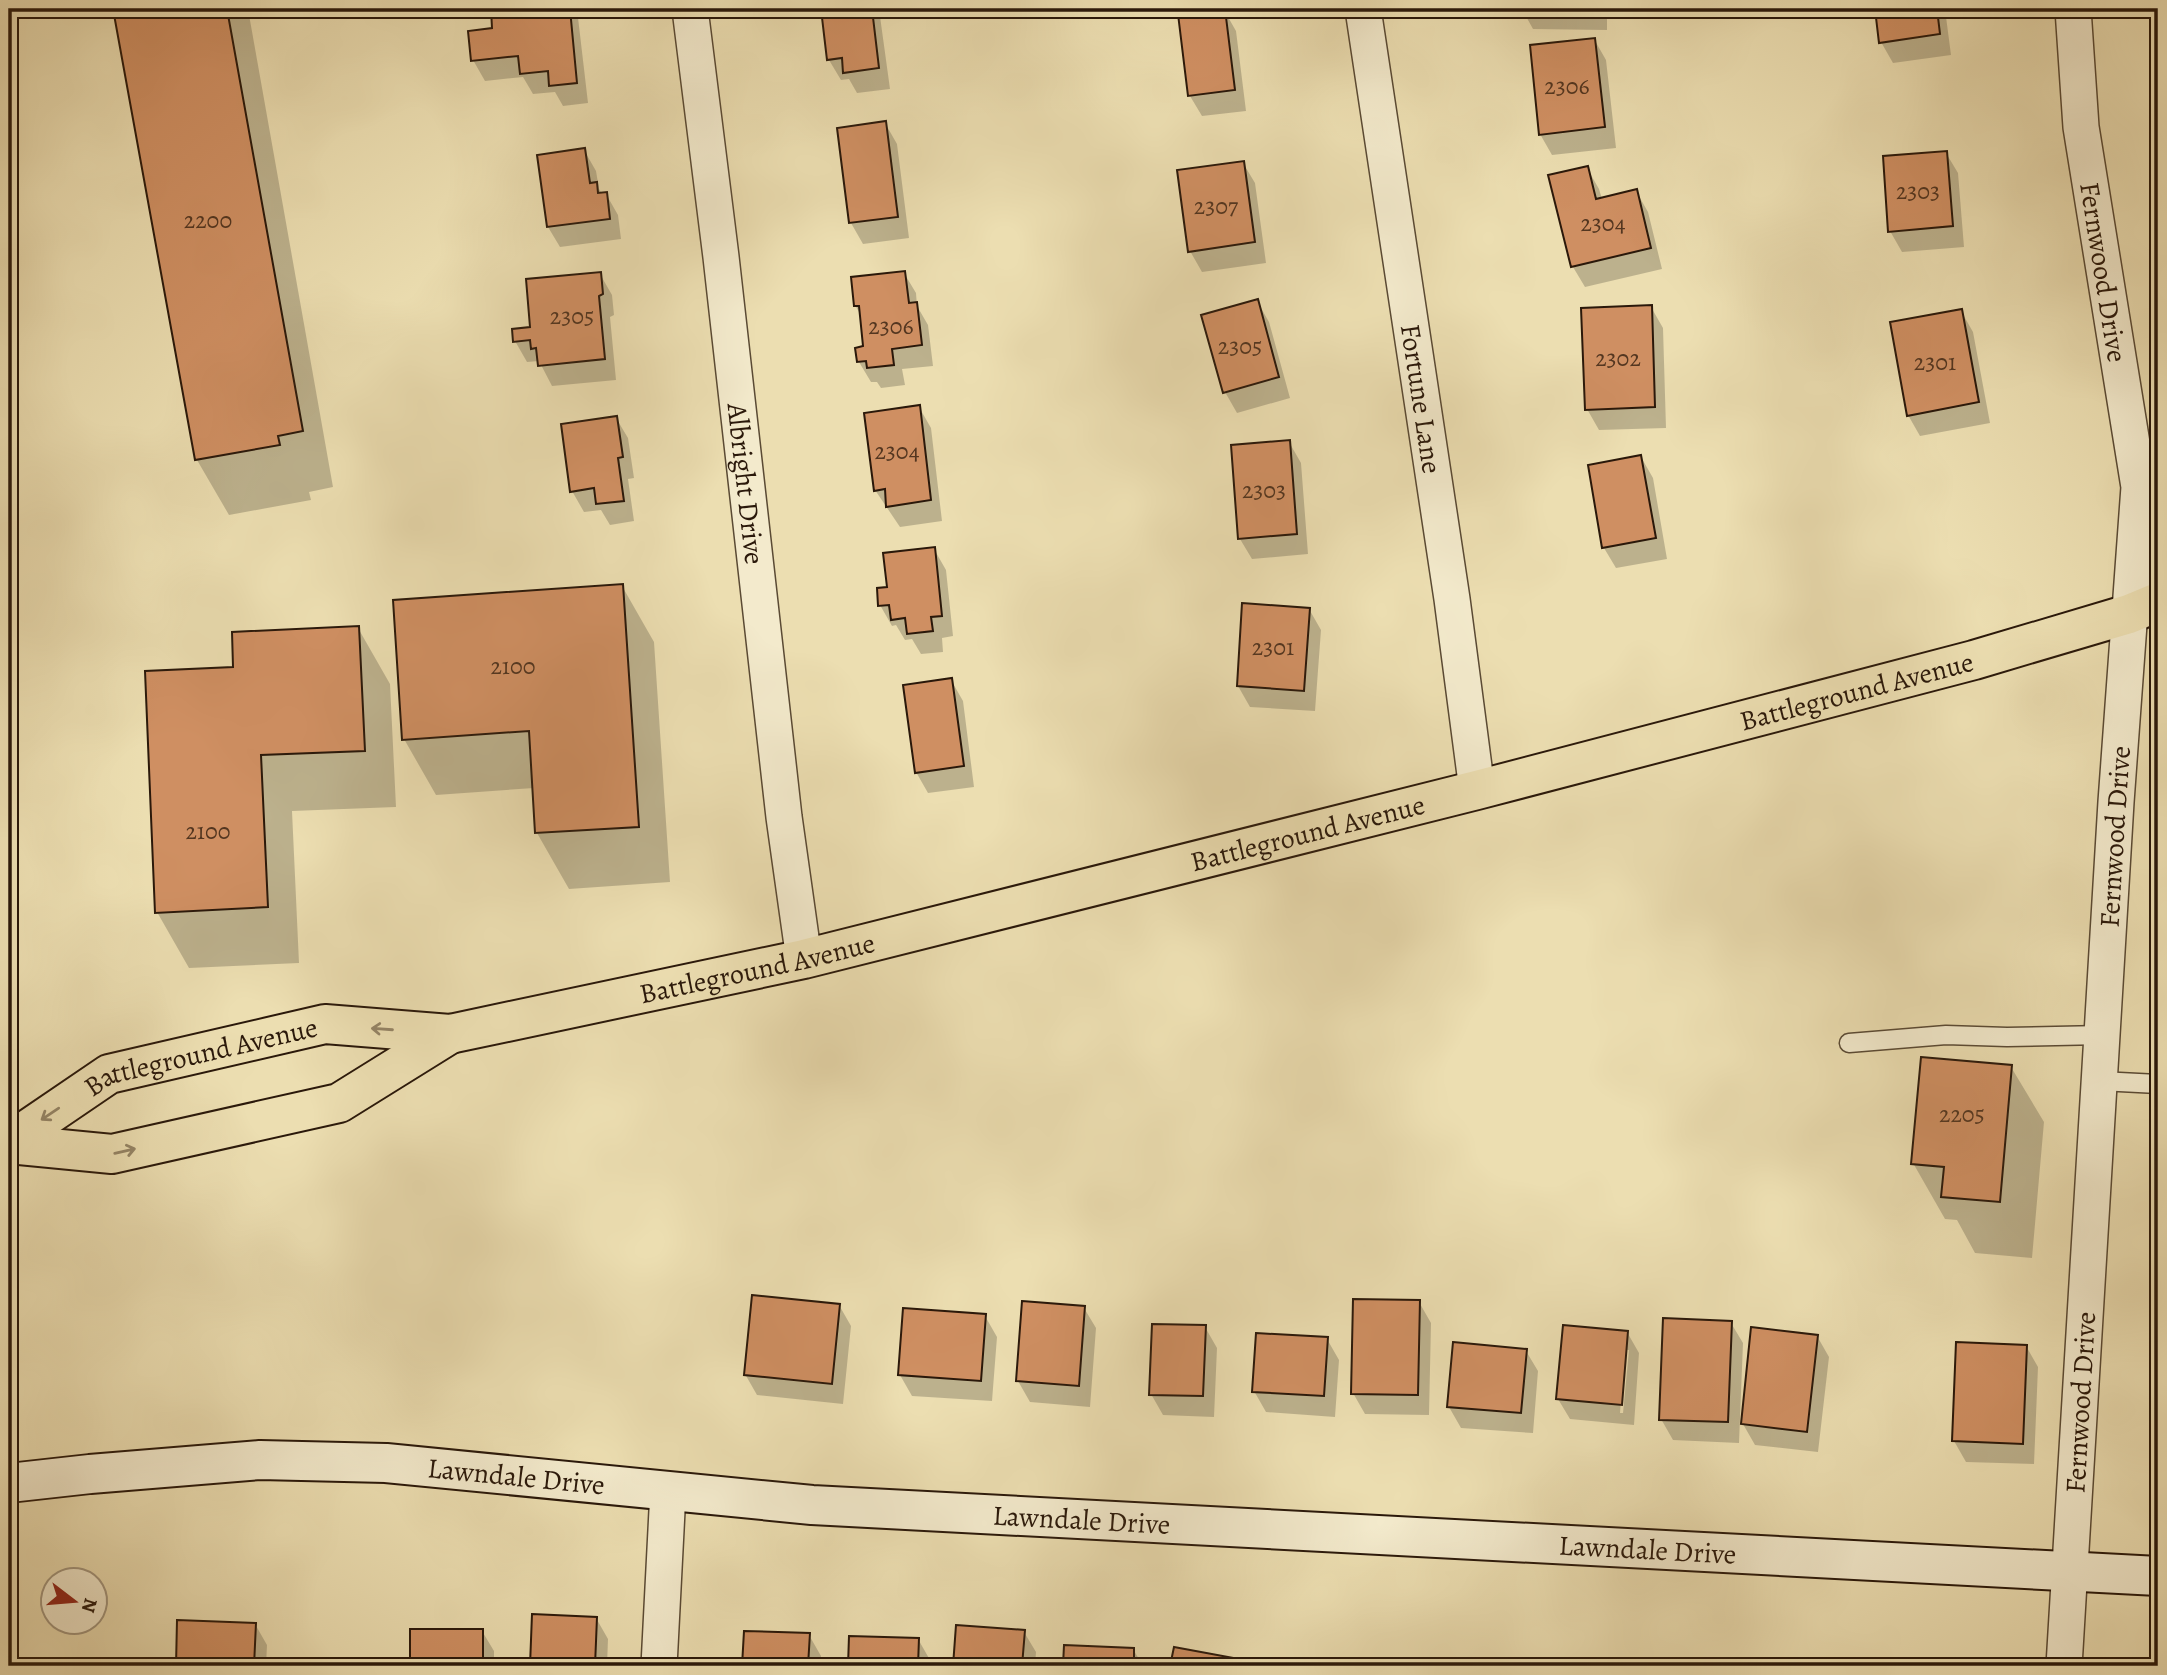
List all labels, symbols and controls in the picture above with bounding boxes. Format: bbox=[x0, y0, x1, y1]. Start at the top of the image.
house number: 2306 bbox=[1544, 70, 1590, 102]
house number: 2303 bbox=[1896, 175, 1940, 207]
street label: Fernwood Drive bbox=[2070, 179, 2136, 365]
house number: 2307 bbox=[1194, 190, 1239, 222]
house number: 2200 bbox=[184, 204, 232, 236]
house number: 2304 bbox=[1580, 207, 1626, 239]
house number: 2305 bbox=[550, 300, 594, 332]
house number: 2306 bbox=[868, 310, 914, 342]
street label: Fortune Lane bbox=[1391, 321, 1451, 476]
house number: 2305 bbox=[1218, 330, 1262, 362]
house number: 2302 bbox=[1595, 342, 1641, 374]
house number: 2301 bbox=[1914, 346, 1956, 378]
street label: Albright Drive bbox=[717, 400, 773, 566]
house number: 2304 bbox=[874, 435, 920, 467]
house number: 2303 bbox=[1242, 474, 1286, 506]
house number: 2301 bbox=[1252, 631, 1294, 663]
street label: Battleground Avenue bbox=[1736, 643, 1978, 741]
house number: 2100 bbox=[490, 650, 536, 682]
street label: Fernwood Drive bbox=[2090, 744, 2140, 928]
street label: Battleground Avenue bbox=[1187, 786, 1429, 881]
house number: 2100 bbox=[185, 815, 231, 847]
street label: Battleground Avenue bbox=[636, 924, 879, 1013]
street label: Battleground Avenue bbox=[76, 1008, 321, 1106]
one-way arrow bbox=[371, 1022, 394, 1035]
house number: 2205 bbox=[1939, 1098, 1985, 1130]
one-way arrow bbox=[41, 1107, 60, 1121]
one-way arrow bbox=[113, 1144, 136, 1157]
street label: Fernwood Drive bbox=[2056, 1311, 2105, 1494]
street label: Lawndale Drive bbox=[426, 1449, 606, 1504]
street label: Lawndale Drive bbox=[992, 1497, 1171, 1544]
street label: Lawndale Drive bbox=[1558, 1526, 1737, 1574]
north arrow bbox=[38, 1566, 108, 1636]
text: N bbox=[75, 1595, 104, 1616]

